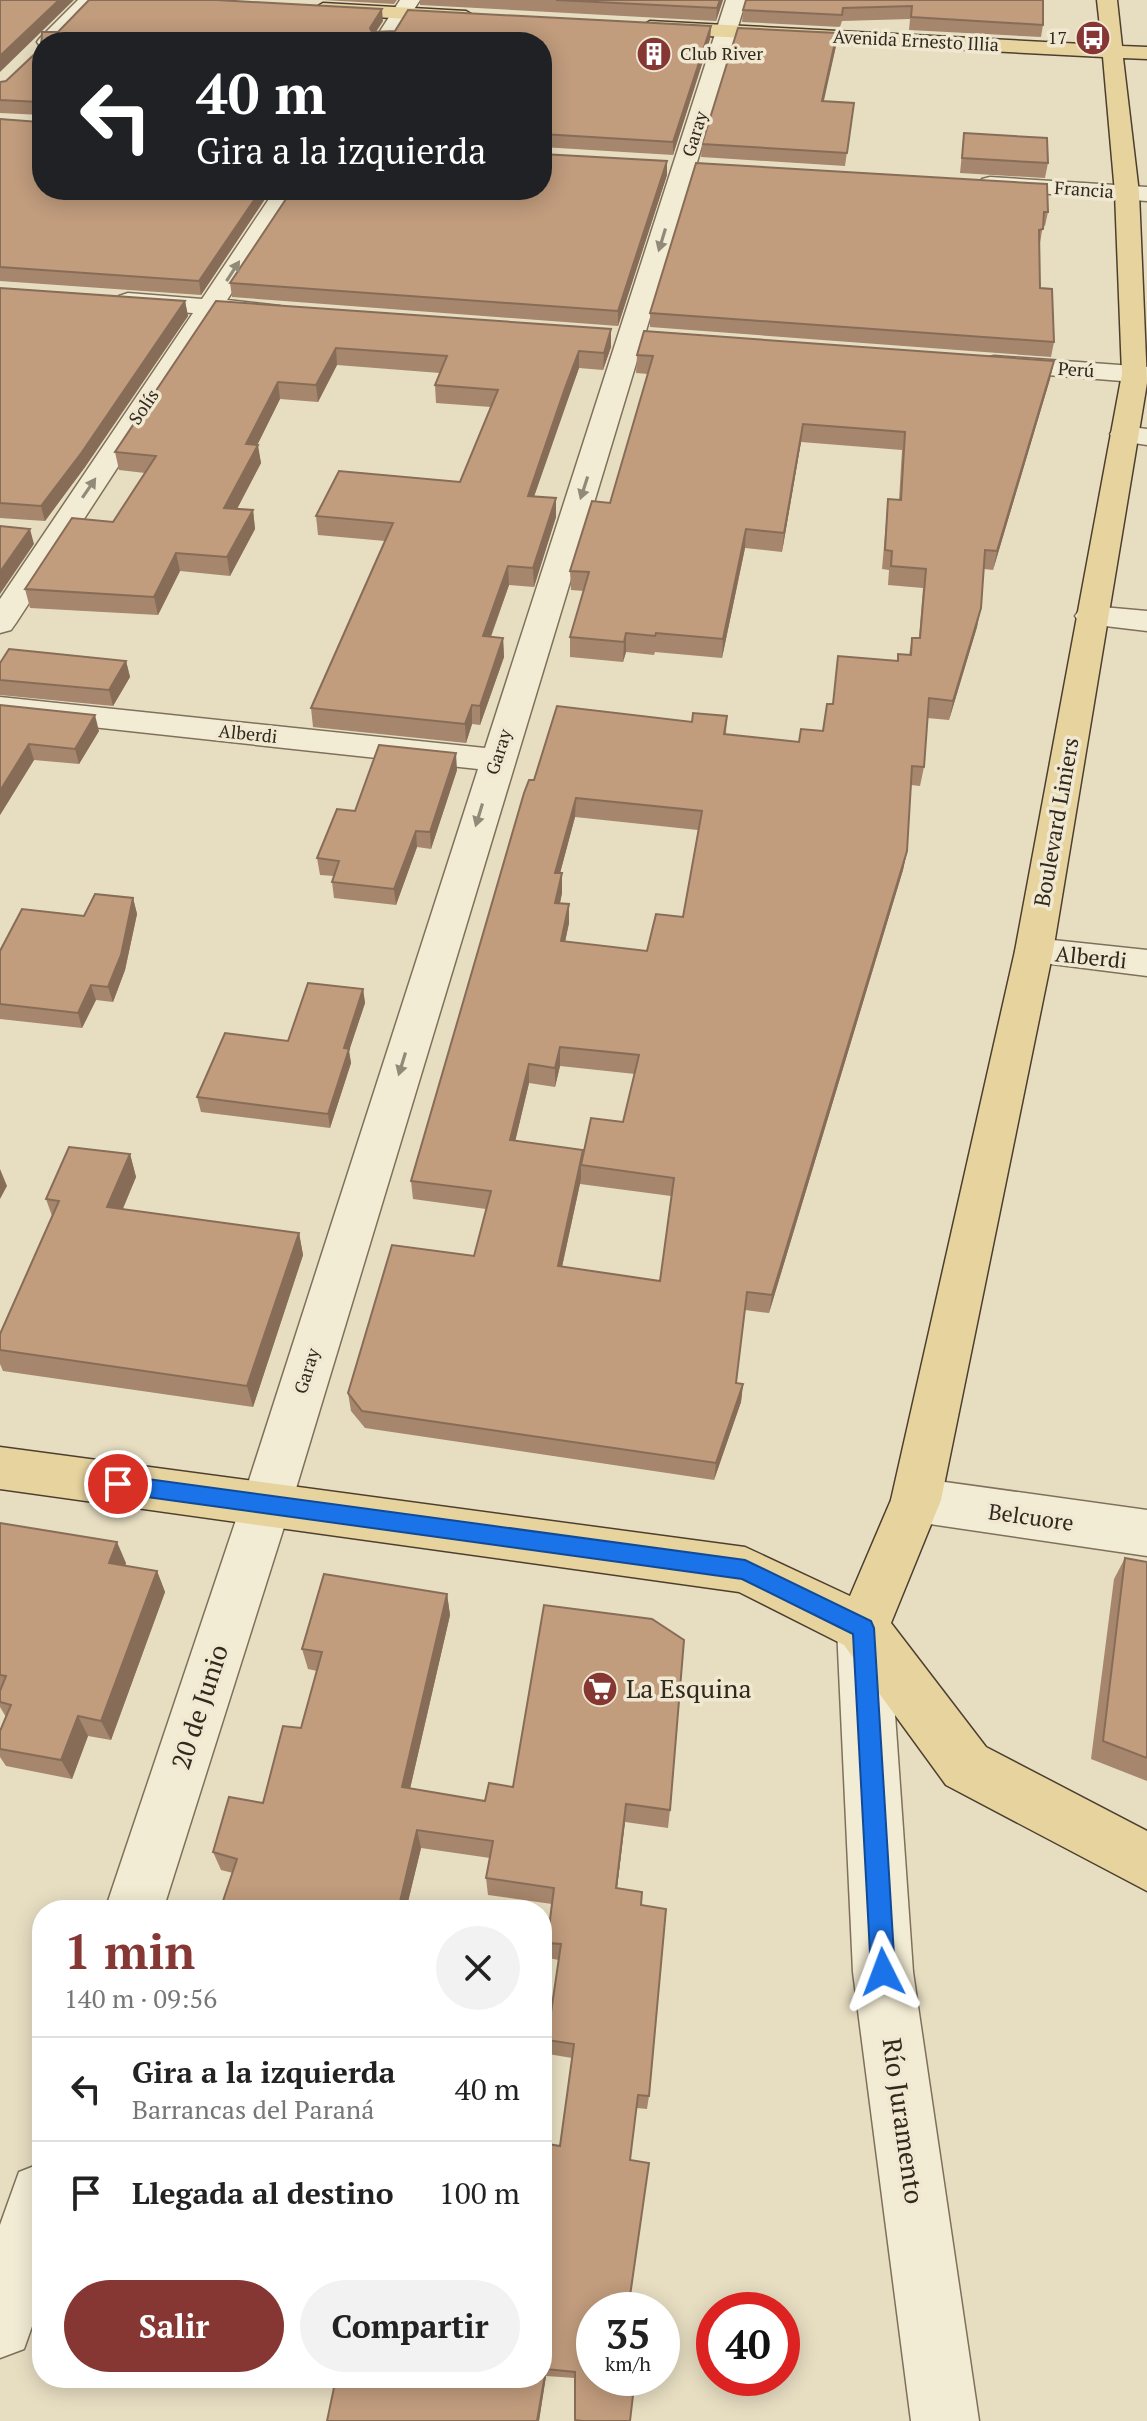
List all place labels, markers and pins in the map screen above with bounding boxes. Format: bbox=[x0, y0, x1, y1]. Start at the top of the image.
bus stop icon: 17 bbox=[1074, 19, 1112, 57]
place label: 17 bbox=[1048, 25, 1067, 49]
building icon: Club River bbox=[635, 35, 673, 73]
place label: Club River bbox=[680, 41, 763, 65]
pin bbox=[84, 1450, 152, 1518]
supermarket icon: La Esquina bbox=[581, 1670, 619, 1708]
place label: La Esquina bbox=[626, 1671, 752, 1705]

